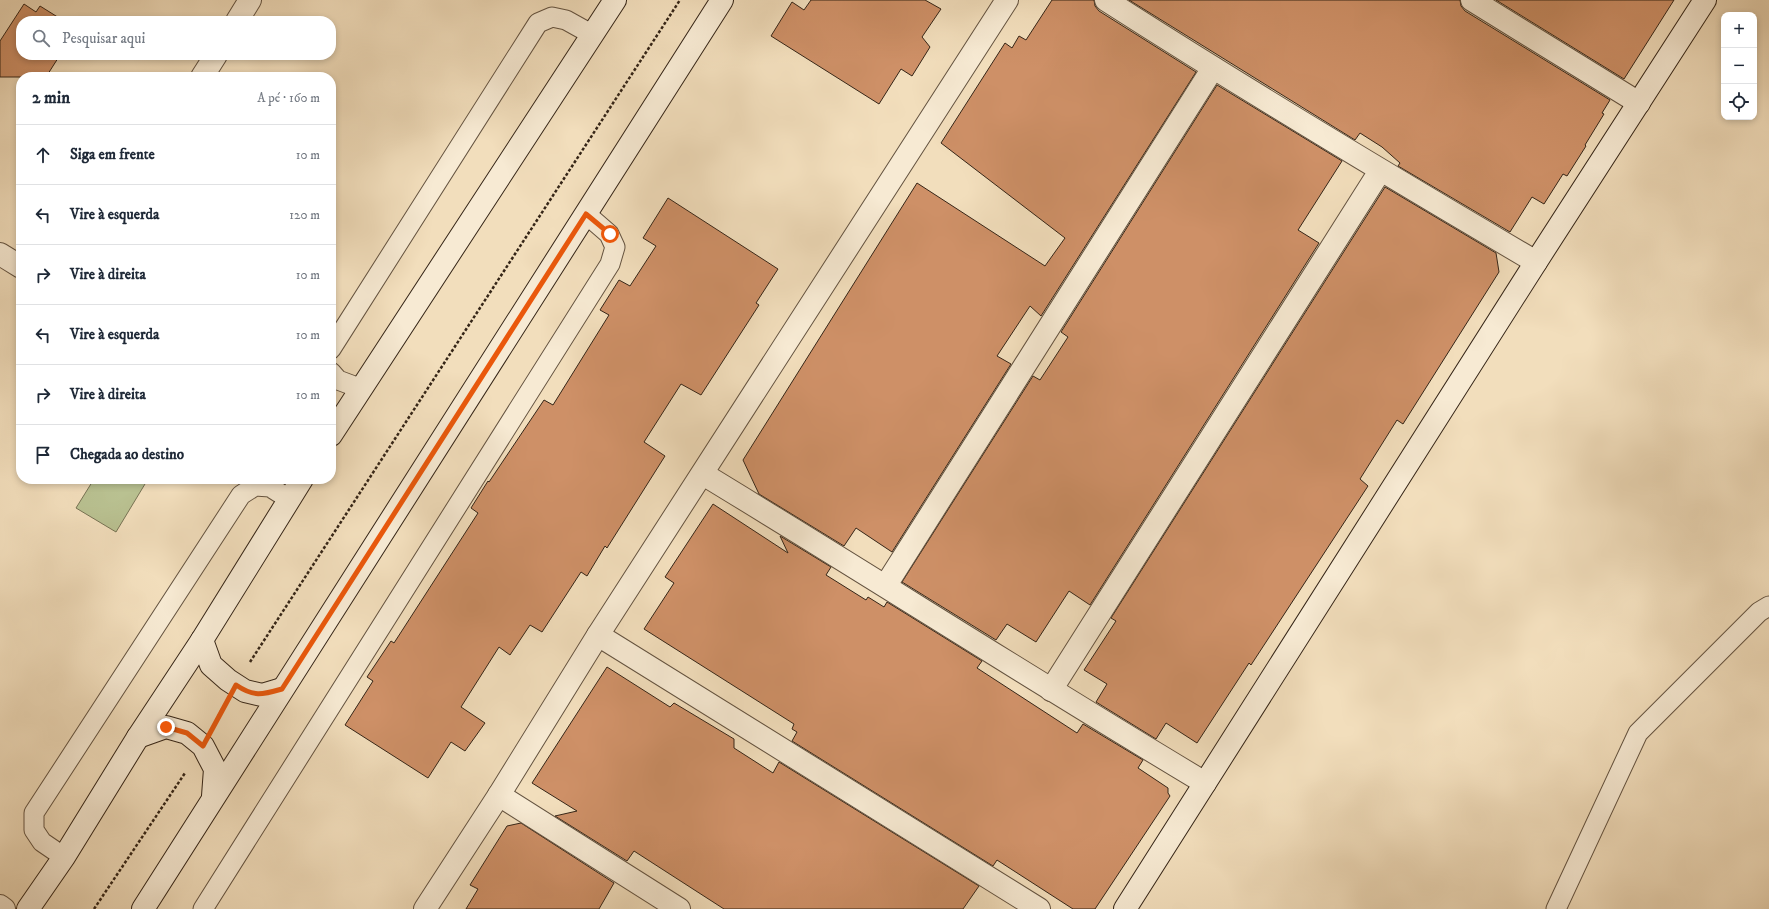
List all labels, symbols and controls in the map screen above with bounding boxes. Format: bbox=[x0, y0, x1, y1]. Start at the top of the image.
map controls bbox=[1721, 12, 1757, 120]
button: + bbox=[1721, 12, 1757, 48]
search box bbox=[16, 16, 336, 60]
icon: search bbox=[30, 27, 52, 49]
text: Pesquisar aqui bbox=[62, 29, 145, 48]
button: − bbox=[1721, 48, 1757, 84]
button: locate bbox=[1721, 84, 1757, 120]
text: 2 min bbox=[32, 87, 70, 109]
text: A pé · 160 m bbox=[257, 90, 320, 106]
icon: ahead bbox=[32, 144, 54, 166]
text: Siga em frente bbox=[70, 145, 155, 164]
text: 10 m bbox=[296, 147, 320, 163]
icon: left bbox=[32, 204, 54, 226]
text: Vire à esquerda bbox=[70, 205, 159, 224]
text: 120 m bbox=[289, 207, 320, 223]
route start bbox=[601, 225, 619, 243]
icon: right bbox=[32, 264, 54, 286]
text: Vire à direita bbox=[70, 265, 146, 284]
text: 10 m bbox=[296, 267, 320, 283]
icon: left bbox=[32, 324, 54, 346]
text: Vire à esquerda bbox=[70, 325, 159, 344]
text: 10 m bbox=[296, 327, 320, 343]
icon: right bbox=[32, 384, 54, 406]
text: Vire à direita bbox=[70, 385, 146, 404]
text: 10 m bbox=[296, 387, 320, 403]
icon: arrive bbox=[32, 444, 54, 466]
text: Chegada ao destino bbox=[70, 445, 184, 464]
route end bbox=[157, 718, 175, 736]

